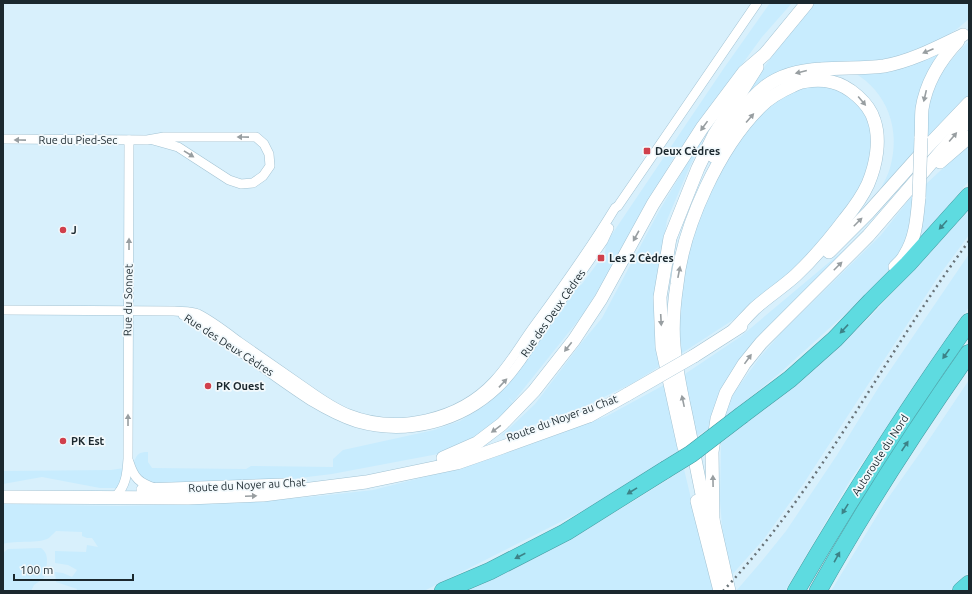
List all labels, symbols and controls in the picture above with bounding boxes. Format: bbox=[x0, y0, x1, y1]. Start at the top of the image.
one-way arrow bbox=[921, 49, 933, 55]
one-way arrow bbox=[794, 70, 807, 76]
one-way arrow bbox=[922, 90, 928, 103]
one-way arrow bbox=[857, 96, 866, 106]
one-way arrow bbox=[746, 113, 755, 123]
one-way arrow bbox=[700, 120, 708, 131]
one-way arrow bbox=[948, 132, 957, 143]
street label: Rue du Pied-Sec bbox=[39, 134, 117, 146]
one-way arrow bbox=[236, 134, 249, 140]
one-way arrow bbox=[13, 137, 26, 143]
place label: Deux Cèdres bbox=[655, 145, 720, 157]
marker: Deux Cèdres bbox=[642, 146, 652, 156]
one-way arrow bbox=[184, 150, 194, 158]
one-way arrow bbox=[853, 217, 863, 227]
one-way arrow bbox=[938, 220, 948, 230]
place label: J bbox=[71, 224, 77, 236]
marker: J bbox=[58, 225, 68, 235]
one-way arrow bbox=[633, 231, 639, 242]
one-way arrow bbox=[126, 237, 132, 250]
place label: Les 2 Cèdres bbox=[609, 252, 674, 264]
marker: Les 2 Cèdres bbox=[596, 253, 606, 263]
one-way arrow bbox=[834, 261, 843, 271]
street label: Rue du Sonnet bbox=[121, 263, 135, 336]
one-way arrow bbox=[676, 266, 682, 278]
street label: Rue des Deux Cèdres bbox=[518, 267, 588, 359]
street label: Rue des Deux Cèdres bbox=[182, 312, 276, 378]
one-way arrow bbox=[658, 314, 664, 327]
one-way arrow bbox=[840, 324, 849, 334]
one-way arrow bbox=[564, 342, 573, 353]
one-way arrow bbox=[942, 348, 950, 359]
one-way arrow bbox=[744, 354, 752, 364]
one-way arrow bbox=[499, 378, 508, 388]
place label: PK Ouest bbox=[216, 380, 265, 392]
marker: PK Ouest bbox=[203, 381, 213, 391]
street label: Route du Noyer au Chat bbox=[505, 392, 620, 444]
one-way arrow bbox=[680, 395, 686, 407]
street label: Autoroute du Nord bbox=[849, 412, 911, 498]
one-way arrow bbox=[125, 413, 131, 426]
one-way arrow bbox=[491, 425, 502, 433]
place label: PK Est bbox=[71, 435, 105, 447]
marker: PK Est bbox=[58, 436, 68, 446]
one-way arrow bbox=[902, 440, 909, 452]
one-way arrow bbox=[709, 475, 716, 487]
street label: Route du Noyer au Chat bbox=[188, 476, 307, 494]
one-way arrow bbox=[626, 487, 638, 494]
one-way arrow bbox=[245, 493, 258, 499]
one-way arrow bbox=[841, 503, 848, 515]
one-way arrow bbox=[834, 551, 841, 563]
one-way arrow bbox=[514, 553, 525, 559]
scale bar bbox=[14, 556, 133, 582]
text: 100 m bbox=[20, 563, 53, 576]

